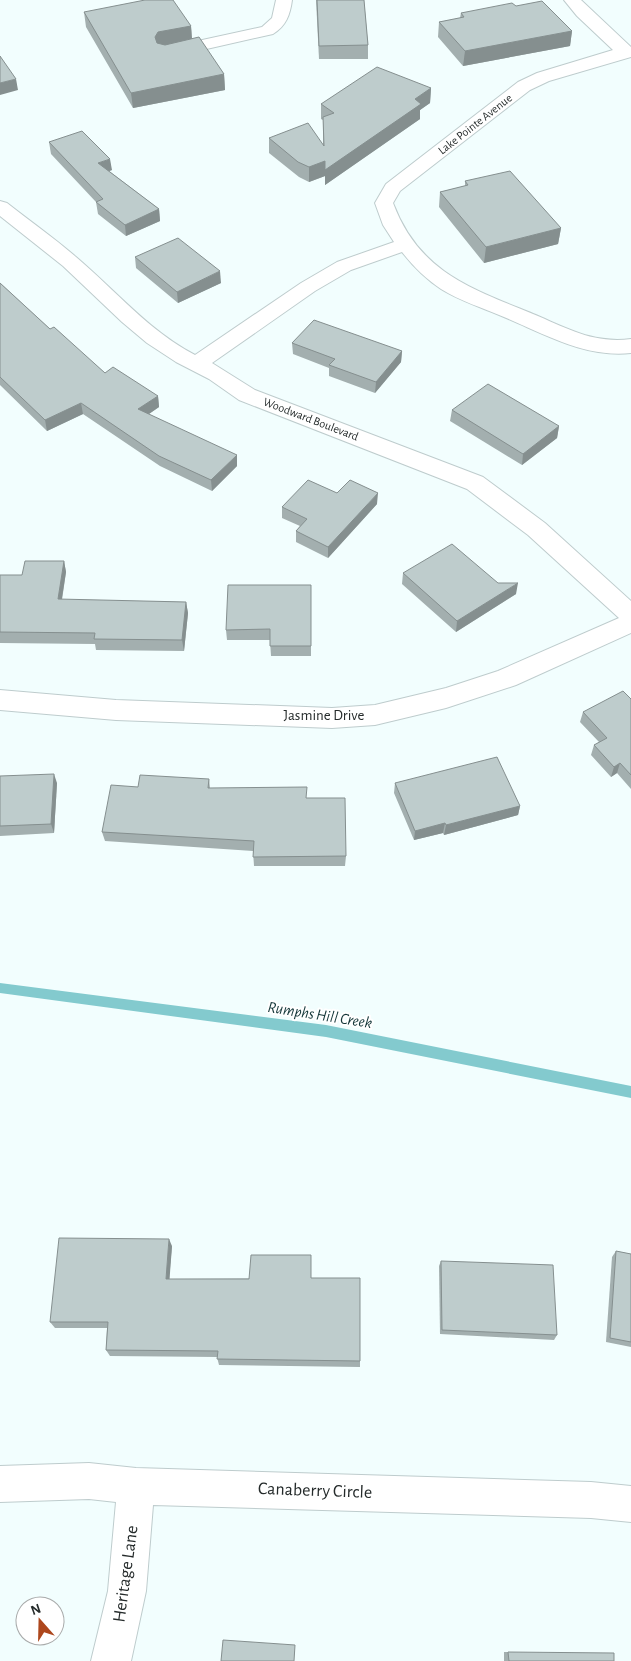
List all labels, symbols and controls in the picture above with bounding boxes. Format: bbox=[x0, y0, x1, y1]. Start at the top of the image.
street label: Lake Pointe Avenue bbox=[436, 91, 514, 157]
street label: Woodward Boulevard bbox=[262, 395, 360, 443]
street label: Jasmine Drive bbox=[284, 708, 364, 723]
water label: Rumphs Hill Creek bbox=[266, 999, 373, 1032]
street label: Canaberry Circle bbox=[258, 1480, 372, 1502]
street label: Heritage Lane bbox=[110, 1524, 142, 1624]
north arrow bbox=[15, 1596, 65, 1646]
text: N bbox=[29, 1601, 43, 1618]

